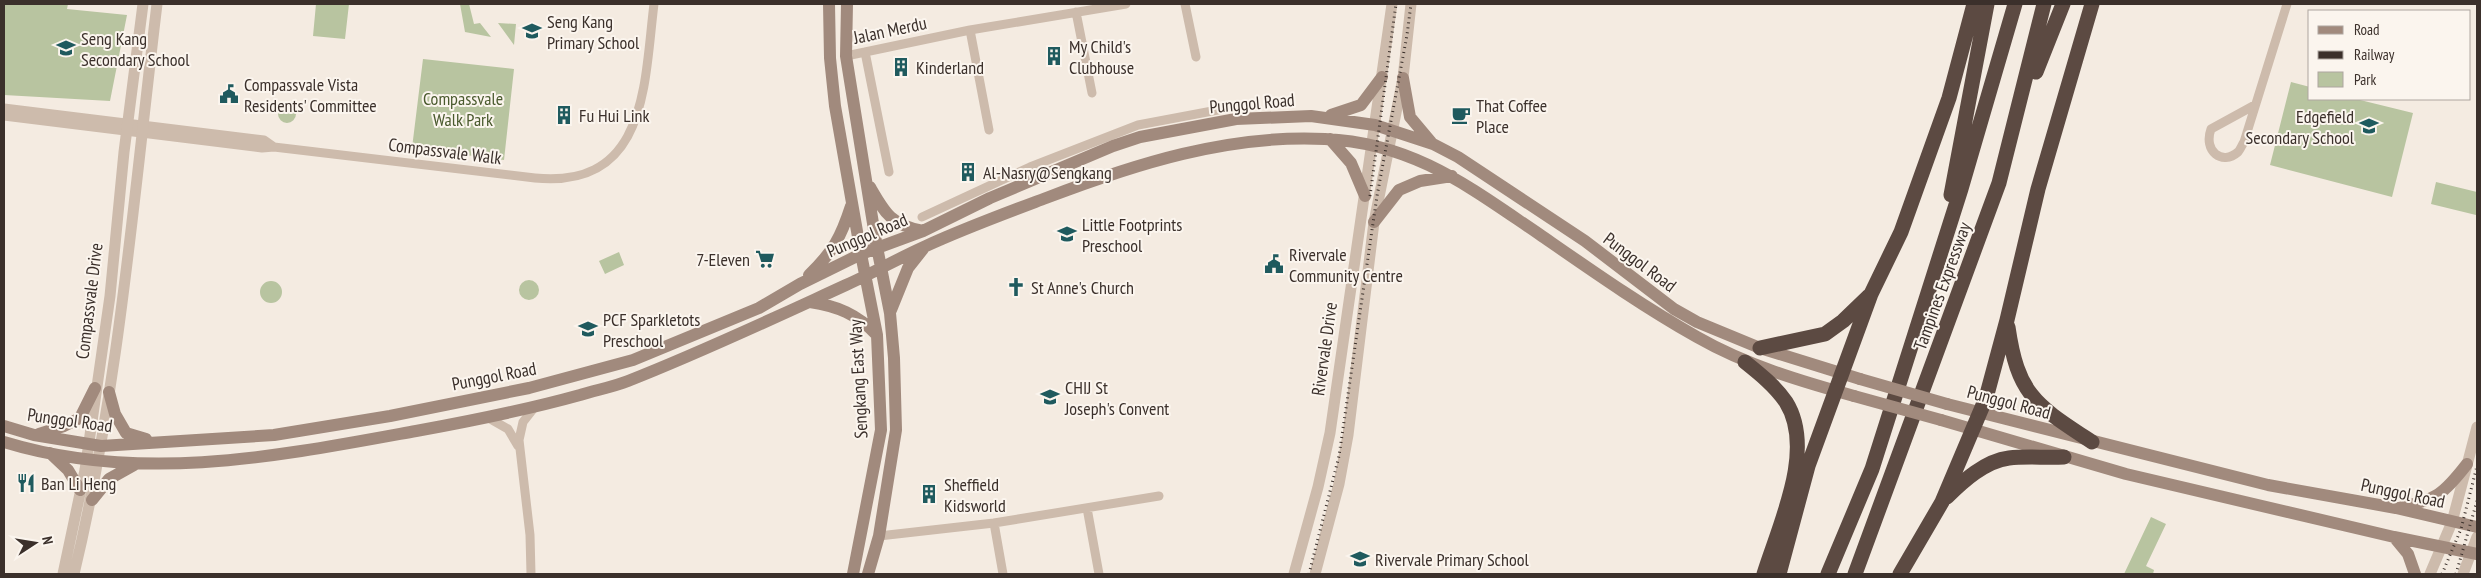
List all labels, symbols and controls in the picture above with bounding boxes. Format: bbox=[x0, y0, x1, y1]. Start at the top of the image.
place label: Seng Kang Primary School bbox=[547, 10, 640, 54]
legend bbox=[2308, 10, 2471, 100]
street label: Jalan Merdu bbox=[850, 11, 929, 49]
school or university icon: Seng Kang Primary School bbox=[521, 20, 543, 42]
text: Road bbox=[2354, 20, 2380, 39]
place label: Seng Kang Secondary School bbox=[81, 27, 190, 71]
place label: My Child's Clubhouse bbox=[1069, 35, 1134, 79]
school or university icon: Seng Kang Secondary School bbox=[55, 37, 77, 59]
building icon: My Child's Clubhouse bbox=[1043, 45, 1065, 67]
text: Railway bbox=[2354, 45, 2395, 64]
building icon: Kinderland bbox=[890, 56, 912, 78]
place label: Kinderland bbox=[916, 56, 984, 79]
text: Park bbox=[2354, 70, 2376, 89]
place label: Compassvale Vista Residents' Committee bbox=[244, 73, 377, 117]
public building icon: Compassvale Vista Residents' Committee bbox=[218, 83, 240, 105]
park label: Compassvale Walk Park bbox=[423, 87, 503, 131]
street label: Punggol Road bbox=[1208, 88, 1296, 118]
place label: That Coffee Place bbox=[1476, 94, 1547, 138]
building icon: Fu Hui Link bbox=[553, 104, 575, 126]
place label: Fu Hui Link bbox=[579, 104, 650, 127]
cafe icon: That Coffee Place bbox=[1450, 104, 1472, 126]
place label: Edgefield Secondary School bbox=[2245, 105, 2355, 149]
school or university icon: Edgefield Secondary School bbox=[2358, 115, 2380, 137]
street label: Compassvale Walk bbox=[387, 133, 503, 169]
building icon: Al-Nasry@Sengkang bbox=[957, 161, 979, 183]
place label: Al-Nasry@Sengkang bbox=[983, 161, 1112, 184]
street label: Punggol Road bbox=[823, 208, 911, 262]
place label: Little Footprints Preschool bbox=[1082, 213, 1182, 257]
street label: Tampines Expressway bbox=[1908, 219, 1976, 353]
school or university icon: Little Footprints Preschool bbox=[1056, 223, 1078, 245]
street label: Punggol Road bbox=[1599, 227, 1681, 297]
street label: Compassvale Drive bbox=[70, 242, 108, 360]
place label: Rivervale Community Centre bbox=[1289, 243, 1403, 287]
place label: 7-Eleven bbox=[696, 248, 750, 271]
supermarket icon: 7-Eleven bbox=[754, 248, 776, 270]
public building icon: Rivervale Community Centre bbox=[1263, 253, 1285, 275]
church icon: St Anne's Church bbox=[1005, 276, 1027, 298]
place label: St Anne's Church bbox=[1031, 276, 1134, 299]
street label: Rivervale Drive bbox=[1306, 301, 1342, 397]
place label: PCF Sparkletots Preschool bbox=[603, 308, 700, 352]
school or university icon: PCF Sparkletots Preschool bbox=[577, 318, 599, 340]
street label: Sengkang East Way bbox=[843, 319, 873, 439]
street label: Punggol Road bbox=[450, 357, 538, 395]
place label: CHIJ St Joseph's Convent bbox=[1064, 376, 1169, 420]
street label: Punggol Road bbox=[1965, 380, 2053, 424]
school or university icon: CHIJ St Joseph's Convent bbox=[1039, 386, 1061, 408]
street label: Punggol Road bbox=[26, 403, 114, 437]
restaurant icon: Ban Li Heng bbox=[15, 472, 37, 494]
place label: Ban Li Heng bbox=[41, 472, 116, 495]
place label: Sheffield Kidsworld bbox=[944, 473, 1006, 517]
street label: Punggol Road bbox=[2359, 473, 2447, 513]
building icon: Sheffield Kidsworld bbox=[918, 483, 940, 505]
north arrow bbox=[10, 518, 60, 568]
text: N bbox=[38, 535, 57, 546]
school or university icon: Rivervale Primary School bbox=[1349, 548, 1371, 570]
place label: Rivervale Primary School bbox=[1375, 548, 1529, 571]

